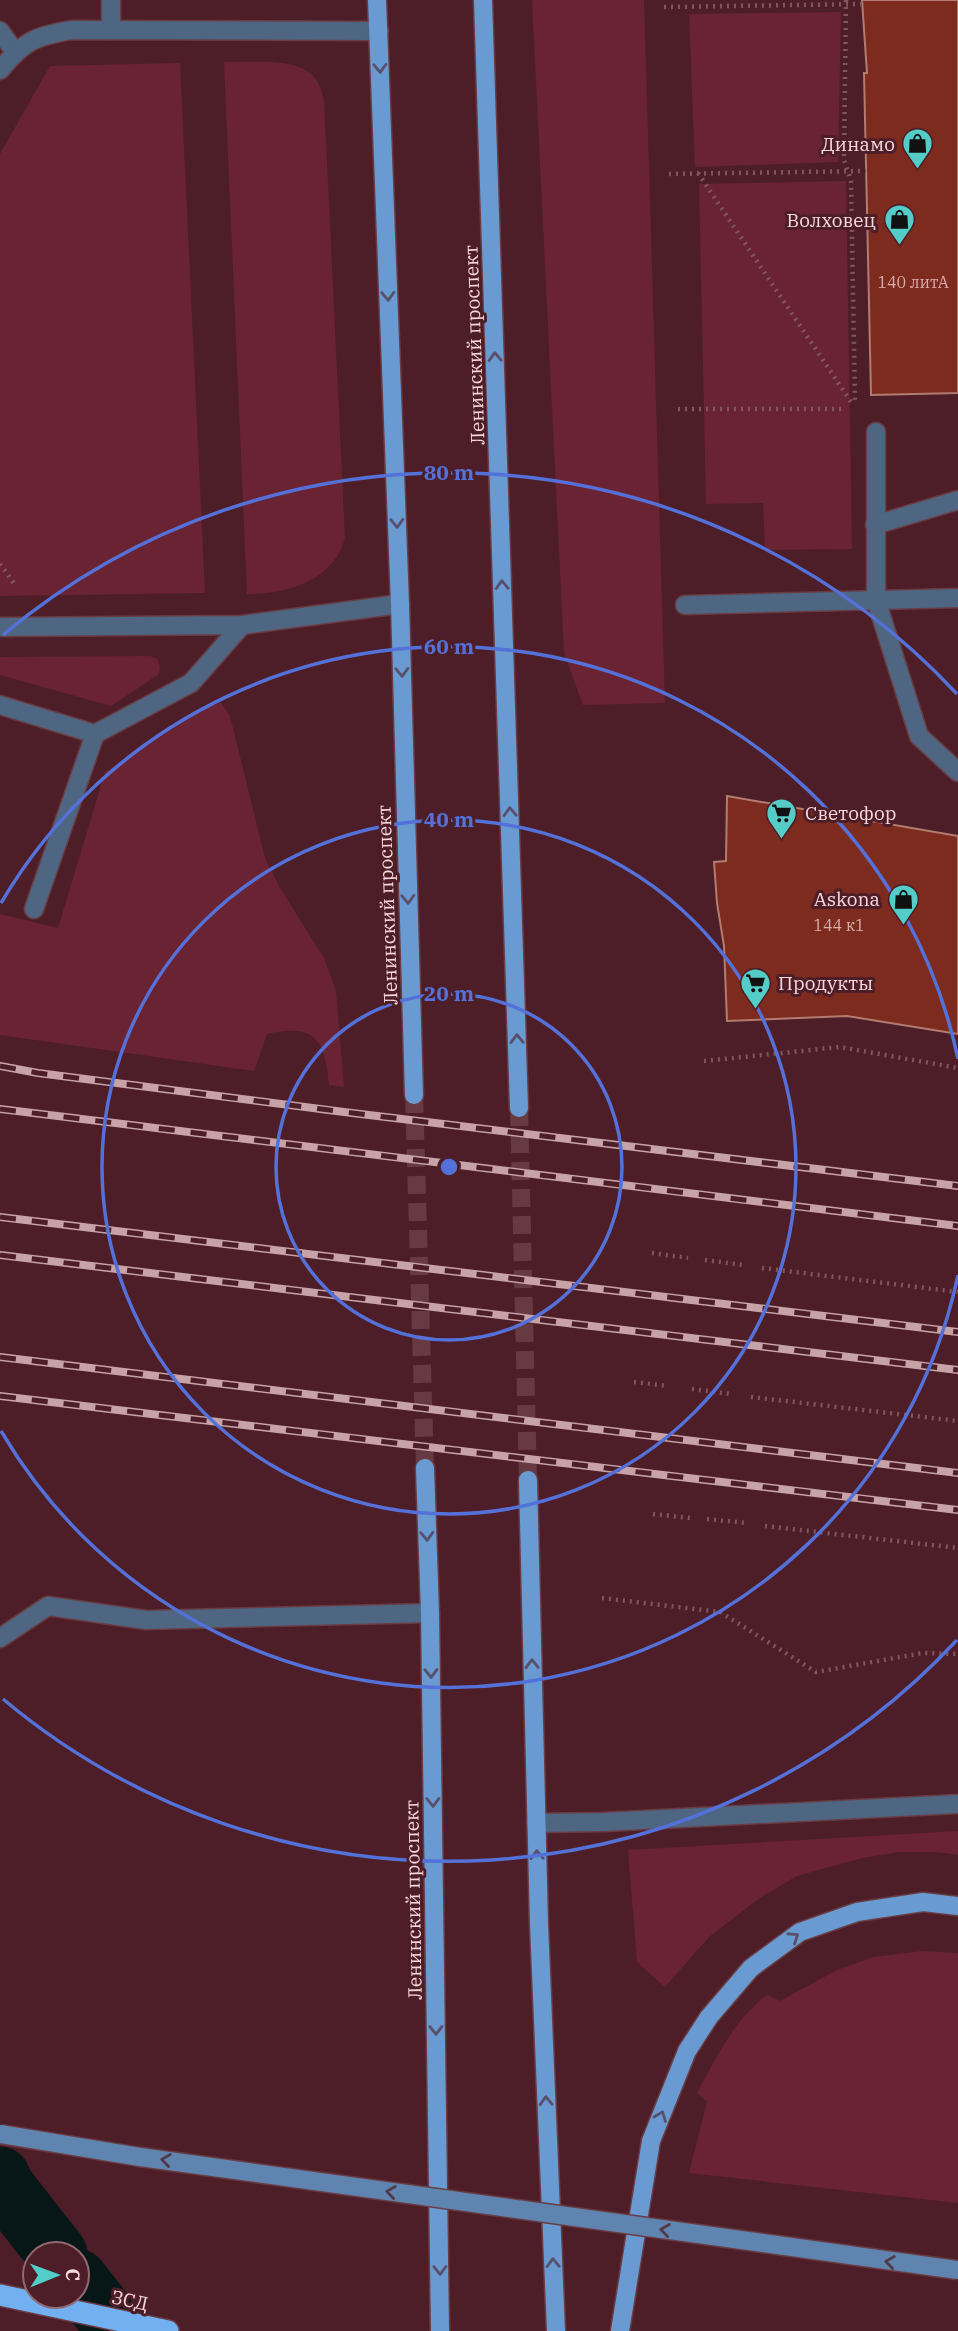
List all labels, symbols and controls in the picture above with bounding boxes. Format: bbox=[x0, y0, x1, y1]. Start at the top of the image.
one-way arrow bbox=[373, 63, 388, 74]
shop icon: Динамо bbox=[901, 127, 935, 171]
place label: Динамо bbox=[821, 132, 895, 156]
shop icon: Волховец bbox=[882, 203, 916, 247]
place label: Волховец bbox=[787, 208, 876, 232]
street label: Ленинский проспект bbox=[459, 245, 489, 445]
house number: 140 литА bbox=[877, 272, 949, 292]
one-way arrow bbox=[381, 290, 396, 301]
one-way arrow bbox=[487, 351, 503, 362]
text: 80 m bbox=[424, 458, 474, 486]
one-way arrow bbox=[389, 518, 404, 529]
one-way arrow bbox=[495, 579, 510, 590]
text: 60 m bbox=[424, 632, 474, 660]
one-way arrow bbox=[394, 667, 409, 678]
supermarket icon: Светофор bbox=[765, 796, 799, 840]
place label: Светофор bbox=[805, 801, 896, 825]
street label: Ленинский проспект bbox=[372, 805, 402, 1005]
text: 40 m bbox=[424, 805, 474, 833]
one-way arrow bbox=[502, 806, 517, 817]
shop icon: Askona bbox=[886, 882, 920, 926]
place label: Askona bbox=[814, 887, 880, 911]
one-way arrow bbox=[401, 894, 416, 905]
house number: 144 к1 bbox=[813, 915, 865, 935]
supermarket icon: Продукты bbox=[738, 966, 772, 1010]
place label: Продукты bbox=[778, 971, 873, 995]
text: 20 m bbox=[424, 979, 474, 1007]
one-way arrow bbox=[509, 1034, 524, 1045]
centre of rings bbox=[437, 1155, 461, 1179]
one-way arrow bbox=[420, 1531, 435, 1542]
one-way arrow bbox=[524, 1659, 540, 1669]
one-way arrow bbox=[423, 1669, 439, 1679]
one-way arrow bbox=[425, 1797, 441, 1808]
street label: Ленинский проспект bbox=[399, 1800, 427, 2000]
one-way arrow bbox=[529, 1850, 544, 1861]
one-way arrow bbox=[786, 1932, 799, 1945]
one-way arrow bbox=[428, 2025, 444, 2035]
one-way arrow bbox=[538, 2095, 553, 2106]
one-way arrow bbox=[652, 2110, 666, 2122]
one-way arrow bbox=[160, 2153, 172, 2168]
one-way arrow bbox=[385, 2185, 397, 2200]
one-way arrow bbox=[659, 2223, 671, 2238]
north arrow bbox=[21, 2240, 91, 2310]
one-way arrow bbox=[884, 2255, 896, 2270]
one-way arrow bbox=[545, 2257, 560, 2268]
one-way arrow bbox=[432, 2266, 448, 2276]
text: С bbox=[61, 2268, 85, 2281]
street label: ЗСД bbox=[110, 2284, 150, 2316]

